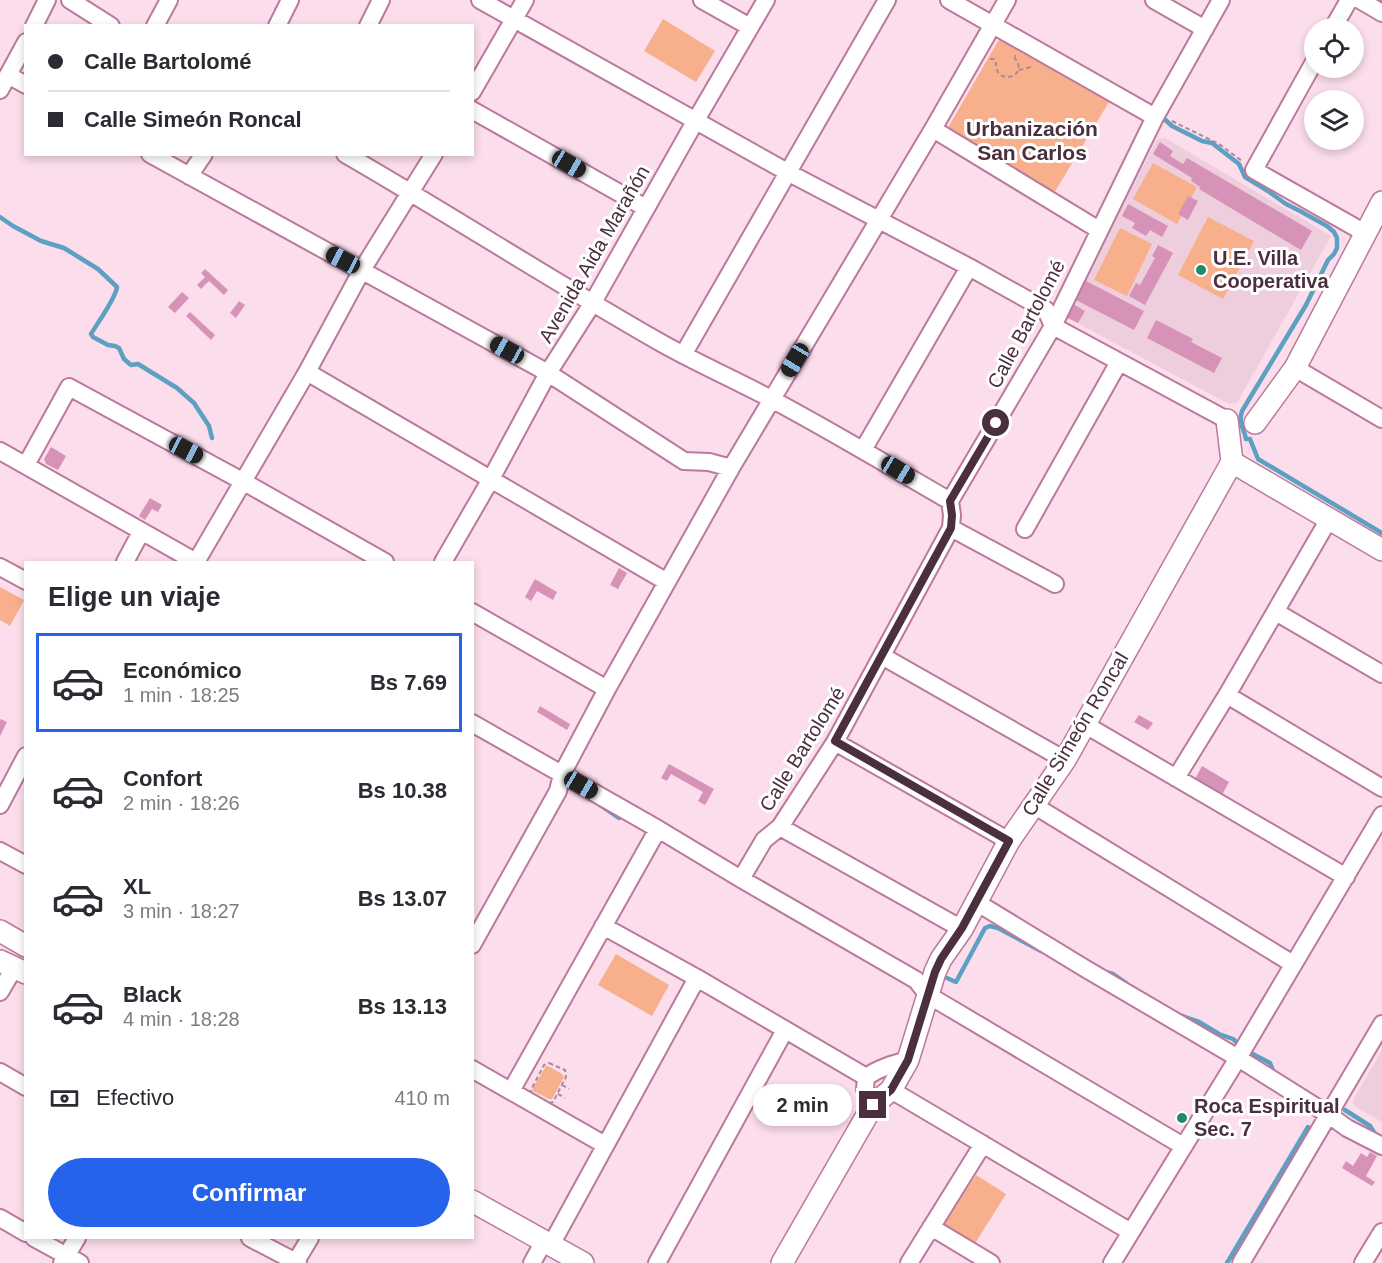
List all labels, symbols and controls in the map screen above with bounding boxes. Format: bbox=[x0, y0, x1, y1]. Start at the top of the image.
map controls bbox=[1304, 18, 1364, 150]
button: locate bbox=[1304, 18, 1364, 78]
text: Calle Bartolomé bbox=[84, 49, 252, 74]
button: layers bbox=[1304, 90, 1364, 150]
text: Calle Simeón Roncal bbox=[84, 107, 302, 132]
district label: Urbanización San Carlos bbox=[966, 117, 1098, 164]
car bbox=[549, 147, 589, 181]
street label: Avenida Aida Marañón bbox=[534, 162, 654, 346]
car bbox=[323, 244, 363, 276]
place label: U.E. Villa Cooperativa bbox=[1213, 247, 1329, 292]
street label: Calle Bartolomé bbox=[983, 256, 1069, 392]
marker: U.E. Villa Cooperativa bbox=[1194, 263, 1208, 277]
car bbox=[487, 333, 527, 367]
car bbox=[778, 340, 812, 380]
route start bbox=[982, 409, 1009, 436]
car bbox=[166, 434, 206, 466]
car bbox=[878, 453, 918, 487]
text: Elige un viaje bbox=[48, 582, 221, 612]
street label: Calle Simeón Roncal bbox=[1017, 648, 1133, 820]
icon: car bbox=[51, 656, 105, 710]
text: Económico bbox=[123, 658, 242, 683]
text: Bs 7.69 bbox=[370, 670, 447, 695]
street label: Calle Bartolomé bbox=[755, 683, 849, 815]
text: 1 min · 18:25 bbox=[123, 684, 240, 706]
icon: car bbox=[51, 764, 105, 818]
text: Confort bbox=[123, 766, 202, 791]
car bbox=[561, 768, 601, 802]
text: Bs 10.38 bbox=[358, 778, 447, 803]
text: 2 min · 18:26 bbox=[123, 792, 240, 814]
icon: car bbox=[51, 872, 105, 926]
text: XL bbox=[123, 874, 151, 899]
text: Bs 13.07 bbox=[358, 886, 447, 911]
text: 3 min · 18:27 bbox=[123, 900, 240, 922]
icon: car bbox=[51, 980, 105, 1034]
text: Black bbox=[123, 982, 182, 1007]
text: Bs 13.13 bbox=[358, 994, 447, 1019]
text: 4 min · 18:28 bbox=[123, 1008, 240, 1030]
icon: cash bbox=[48, 1082, 81, 1115]
callout: 2 min bbox=[753, 1084, 852, 1126]
text: Efectivo bbox=[96, 1085, 174, 1110]
text: 410 m bbox=[394, 1087, 450, 1109]
route end bbox=[859, 1091, 886, 1118]
text: 2 min bbox=[776, 1094, 829, 1116]
place label: Roca Espiritual Sec. 7 bbox=[1194, 1095, 1340, 1140]
marker: Roca Espiritual Sec. 7 bbox=[1175, 1111, 1189, 1125]
button: Confirmar bbox=[48, 1158, 450, 1227]

